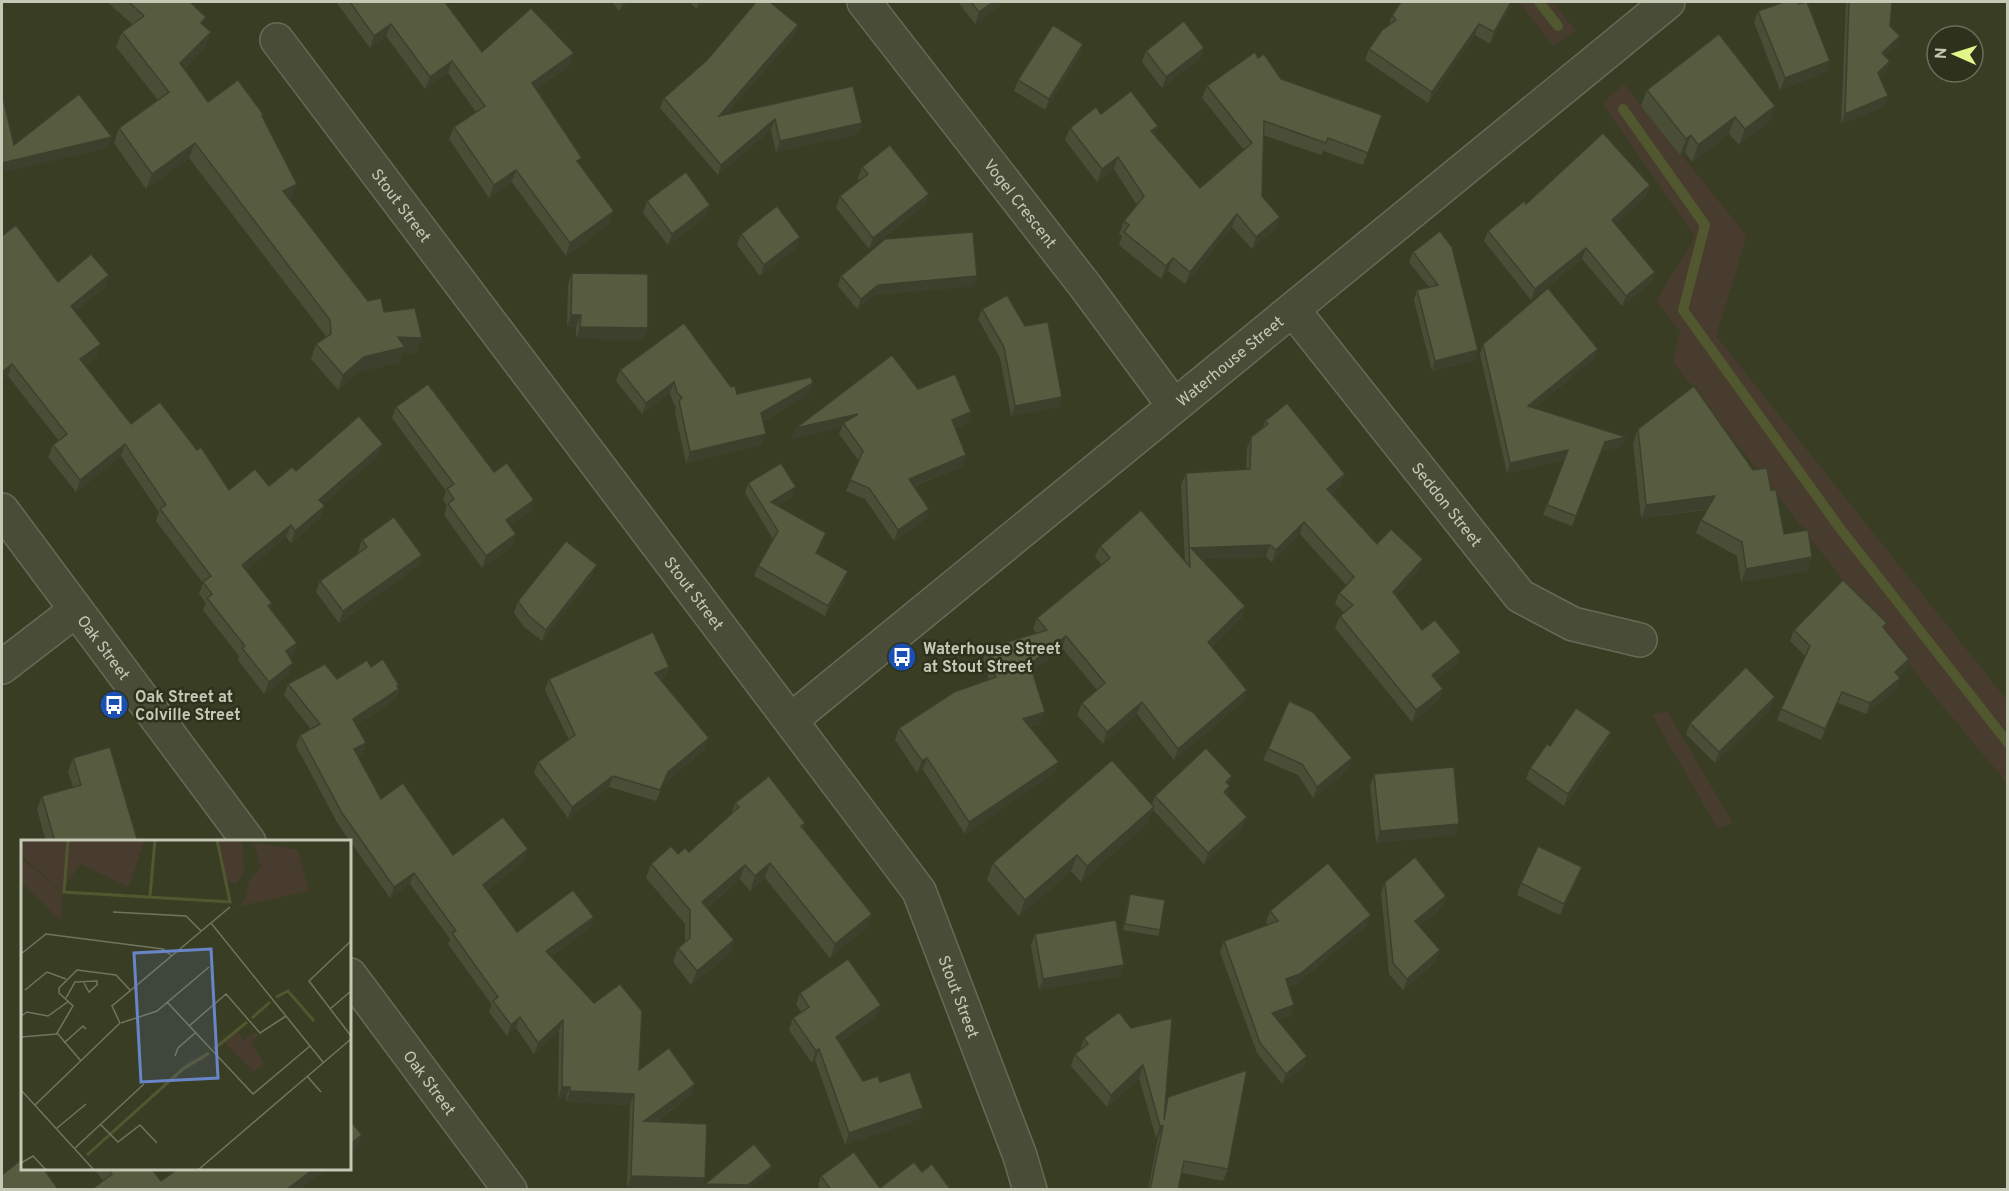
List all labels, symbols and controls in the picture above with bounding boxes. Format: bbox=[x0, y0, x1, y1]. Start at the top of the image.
north arrow bbox=[1925, 24, 1985, 84]
text: N bbox=[1932, 47, 1952, 60]
street label: Vogel Crescent bbox=[978, 156, 1060, 253]
street label: Stout Street bbox=[366, 166, 434, 247]
street label: Waterhouse Street bbox=[1173, 312, 1289, 412]
street label: Seddon Street bbox=[1406, 459, 1485, 552]
street label: Stout Street bbox=[659, 554, 727, 635]
street label: Oak Street bbox=[72, 612, 133, 685]
place label: Waterhouse Street at Stout Street bbox=[923, 640, 1061, 678]
bus stop icon: Waterhouse Street at Stout Street bbox=[886, 641, 918, 673]
place label: Oak Street at Colville Street bbox=[135, 688, 240, 726]
bus stop icon: Oak Street at Colville Street bbox=[98, 689, 130, 721]
inset map bbox=[21, 840, 351, 1170]
street label: Stout Street bbox=[932, 953, 982, 1042]
street label: Oak Street bbox=[398, 1047, 459, 1120]

